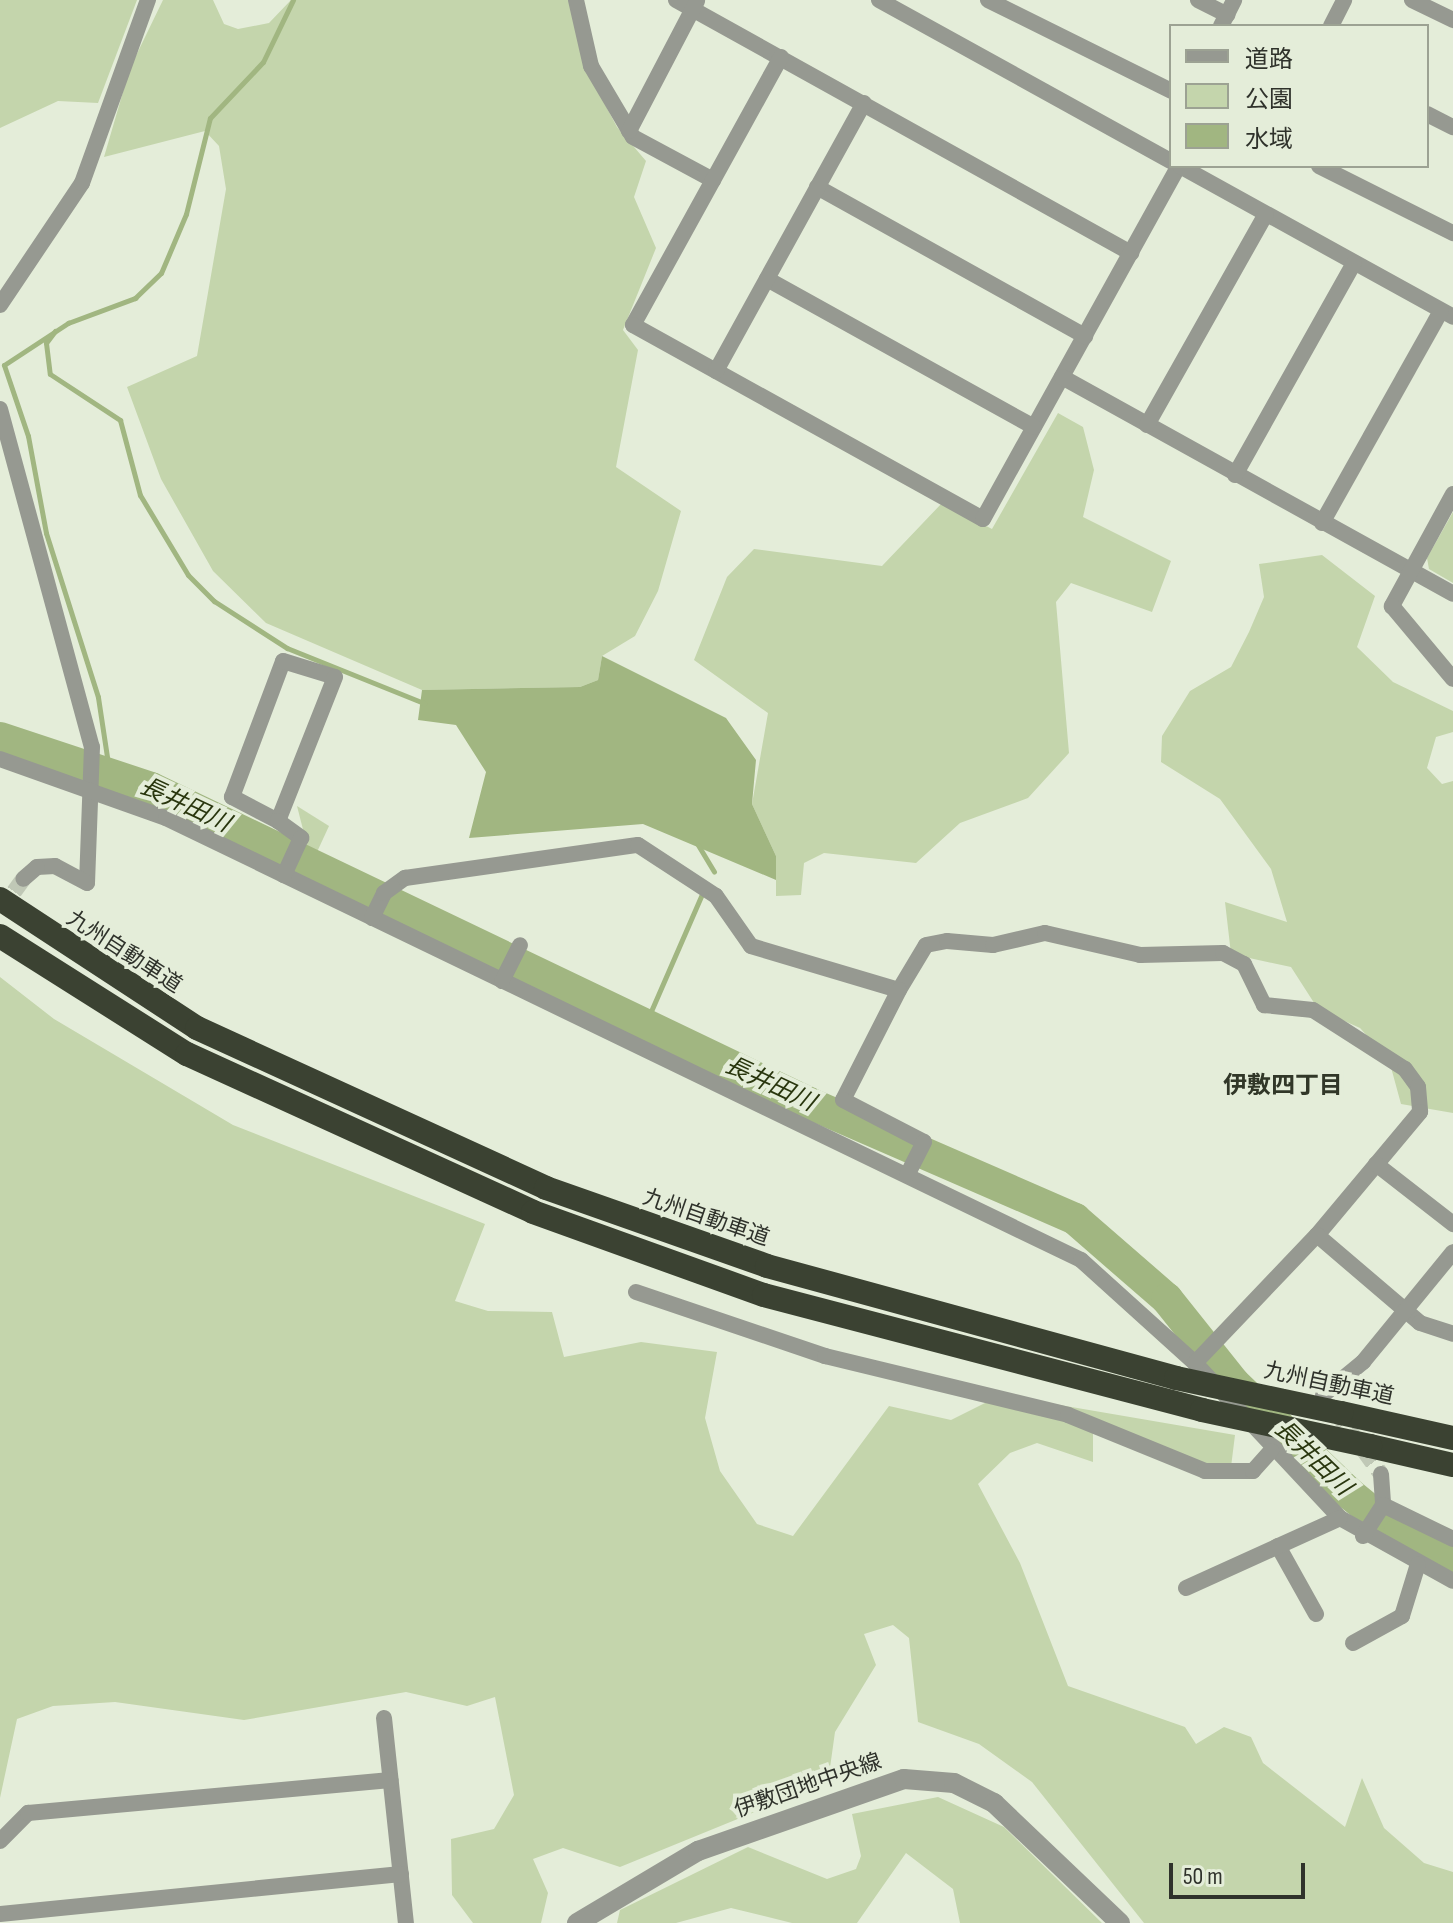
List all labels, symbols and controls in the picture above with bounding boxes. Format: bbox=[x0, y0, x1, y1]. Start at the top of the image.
legend bbox=[1169, 24, 1429, 168]
text: 道路 bbox=[1245, 45, 1293, 74]
text: 公園 bbox=[1245, 85, 1293, 114]
text: 水域 bbox=[1245, 125, 1293, 154]
water label: 長井田川 bbox=[135, 772, 235, 838]
street label: 九州自動車道 bbox=[61, 905, 187, 999]
water label: 長井田川 bbox=[720, 1051, 820, 1117]
district label: 伊敷四丁目 bbox=[1223, 1072, 1343, 1100]
street label: 九州自動車道 bbox=[639, 1184, 773, 1252]
street label: 九州自動車道 bbox=[1262, 1357, 1396, 1411]
water label: 長井田川 bbox=[1268, 1414, 1358, 1502]
street label: 伊敷団地中央線 bbox=[731, 1748, 885, 1824]
scale bar bbox=[1173, 1847, 1309, 1897]
text: 50 m bbox=[1183, 1862, 1223, 1891]

